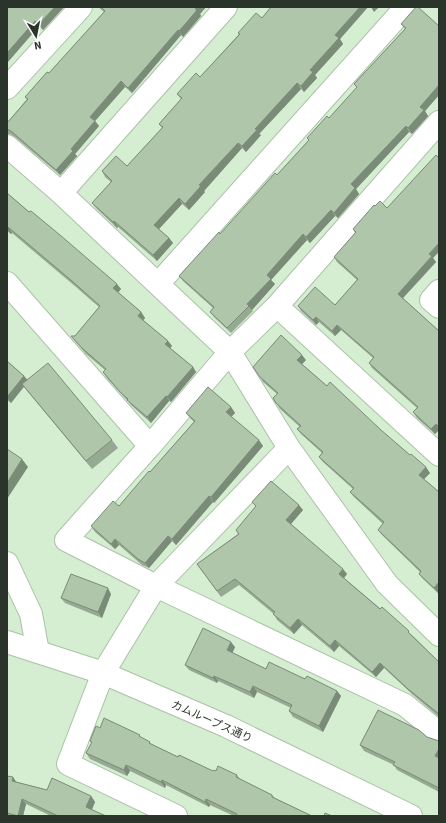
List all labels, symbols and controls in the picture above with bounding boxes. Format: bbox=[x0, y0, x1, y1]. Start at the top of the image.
north arrow bbox=[16, 16, 56, 56]
text: N bbox=[33, 37, 43, 53]
street label: カムループス通り bbox=[169, 697, 255, 746]

